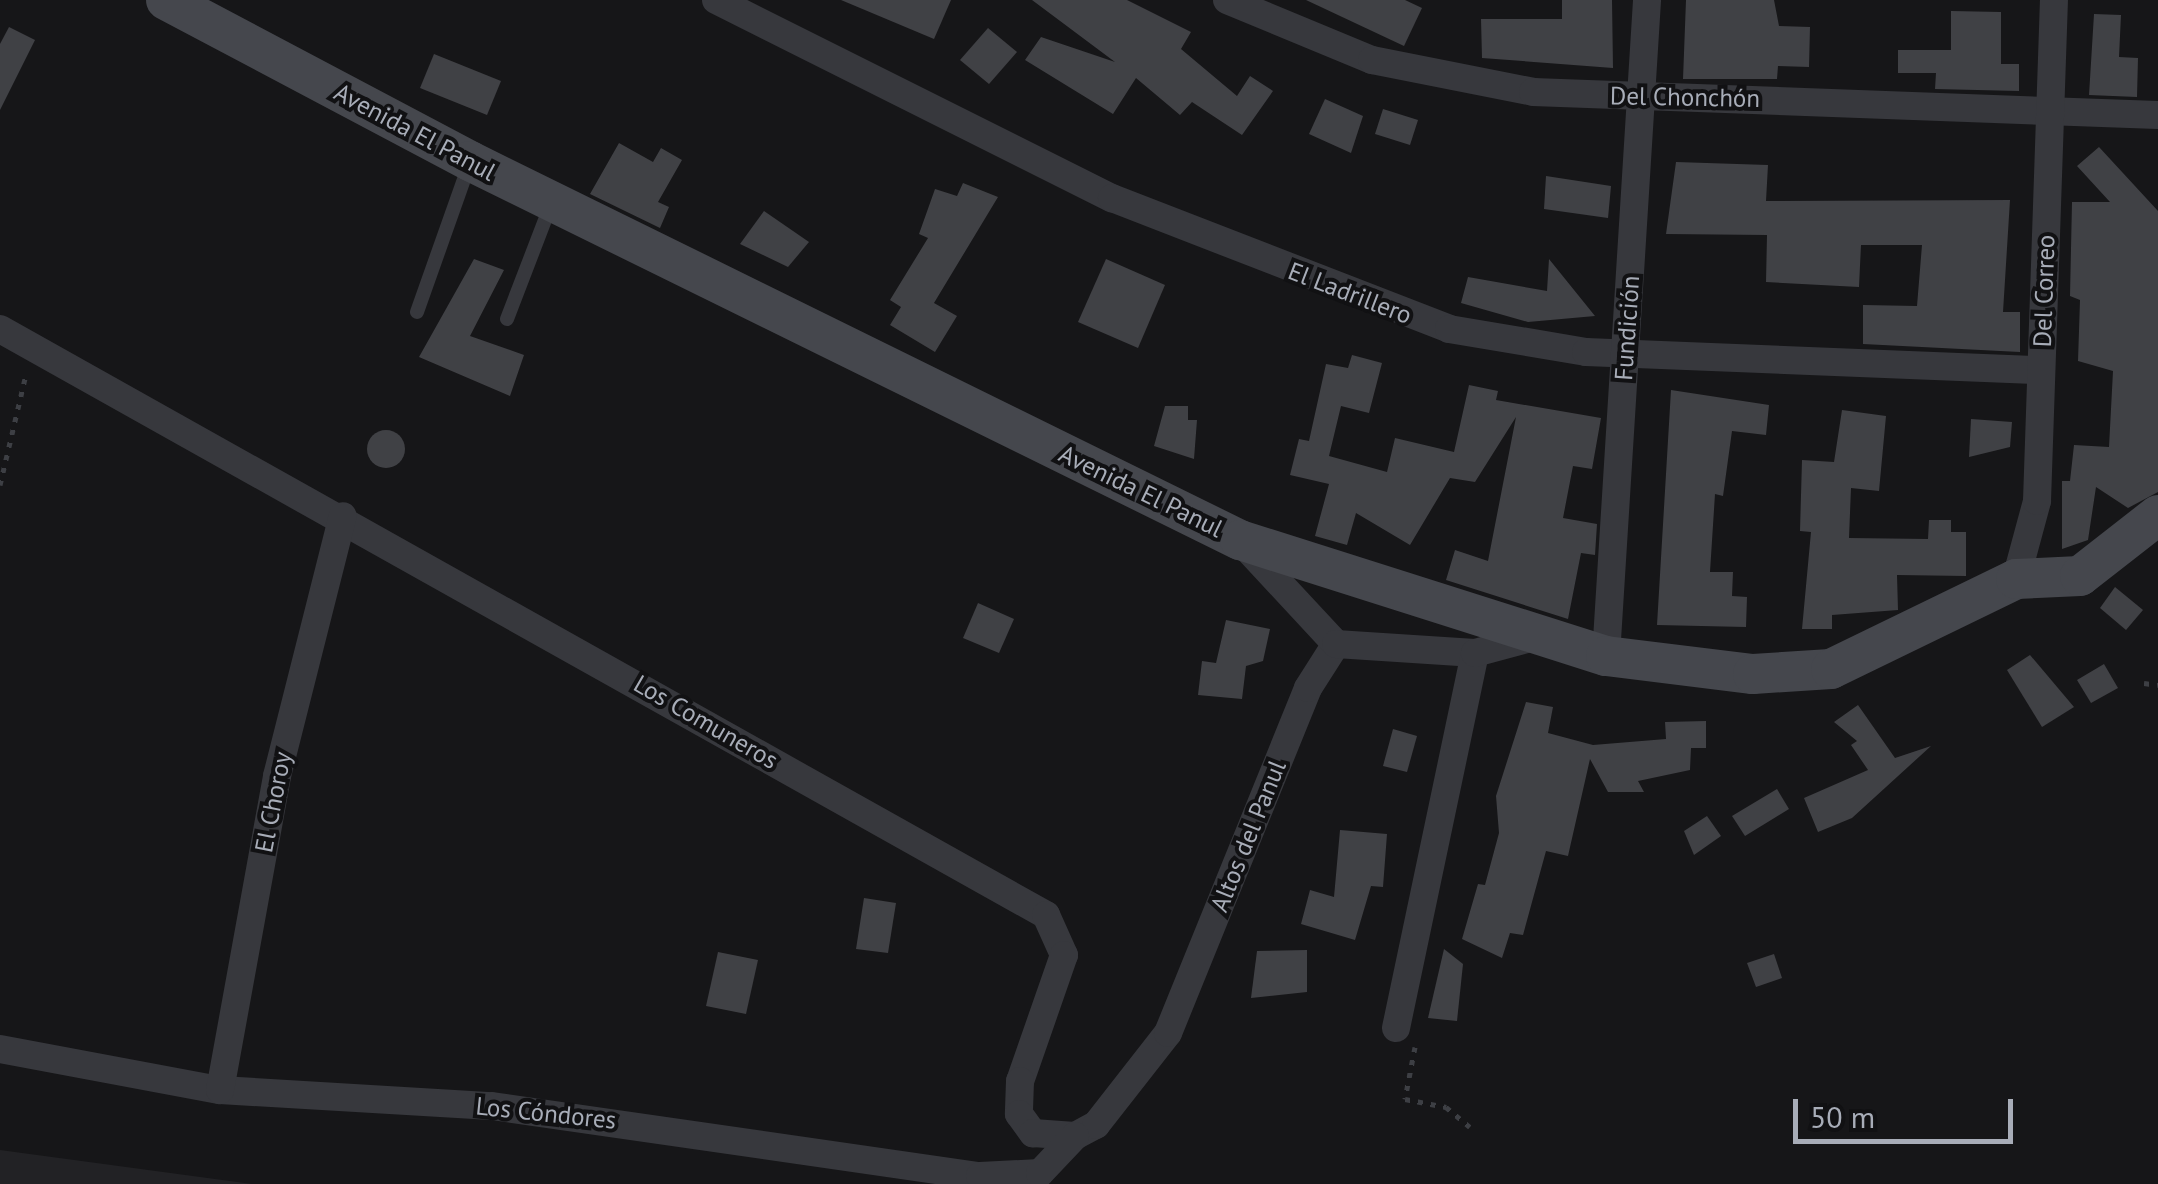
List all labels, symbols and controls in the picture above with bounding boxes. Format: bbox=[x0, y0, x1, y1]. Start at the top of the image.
street label: Avenida El Panul bbox=[329, 77, 501, 187]
street label: Del Chonchón bbox=[1610, 81, 1760, 113]
street label: Del Correo bbox=[2027, 234, 2061, 348]
street label: El Ladrillero bbox=[1284, 256, 1416, 330]
street label: Fundición bbox=[1608, 274, 1646, 382]
street label: Avenida El Panul bbox=[1054, 438, 1228, 544]
street label: Los Comuneros bbox=[629, 669, 783, 775]
street label: El Choroy bbox=[249, 749, 297, 855]
street label: Altos del Panul bbox=[1204, 756, 1292, 916]
scale bar bbox=[1798, 1079, 2018, 1141]
street label: Los Cóndores bbox=[474, 1091, 618, 1135]
text: 50 m bbox=[1810, 1097, 1875, 1136]

